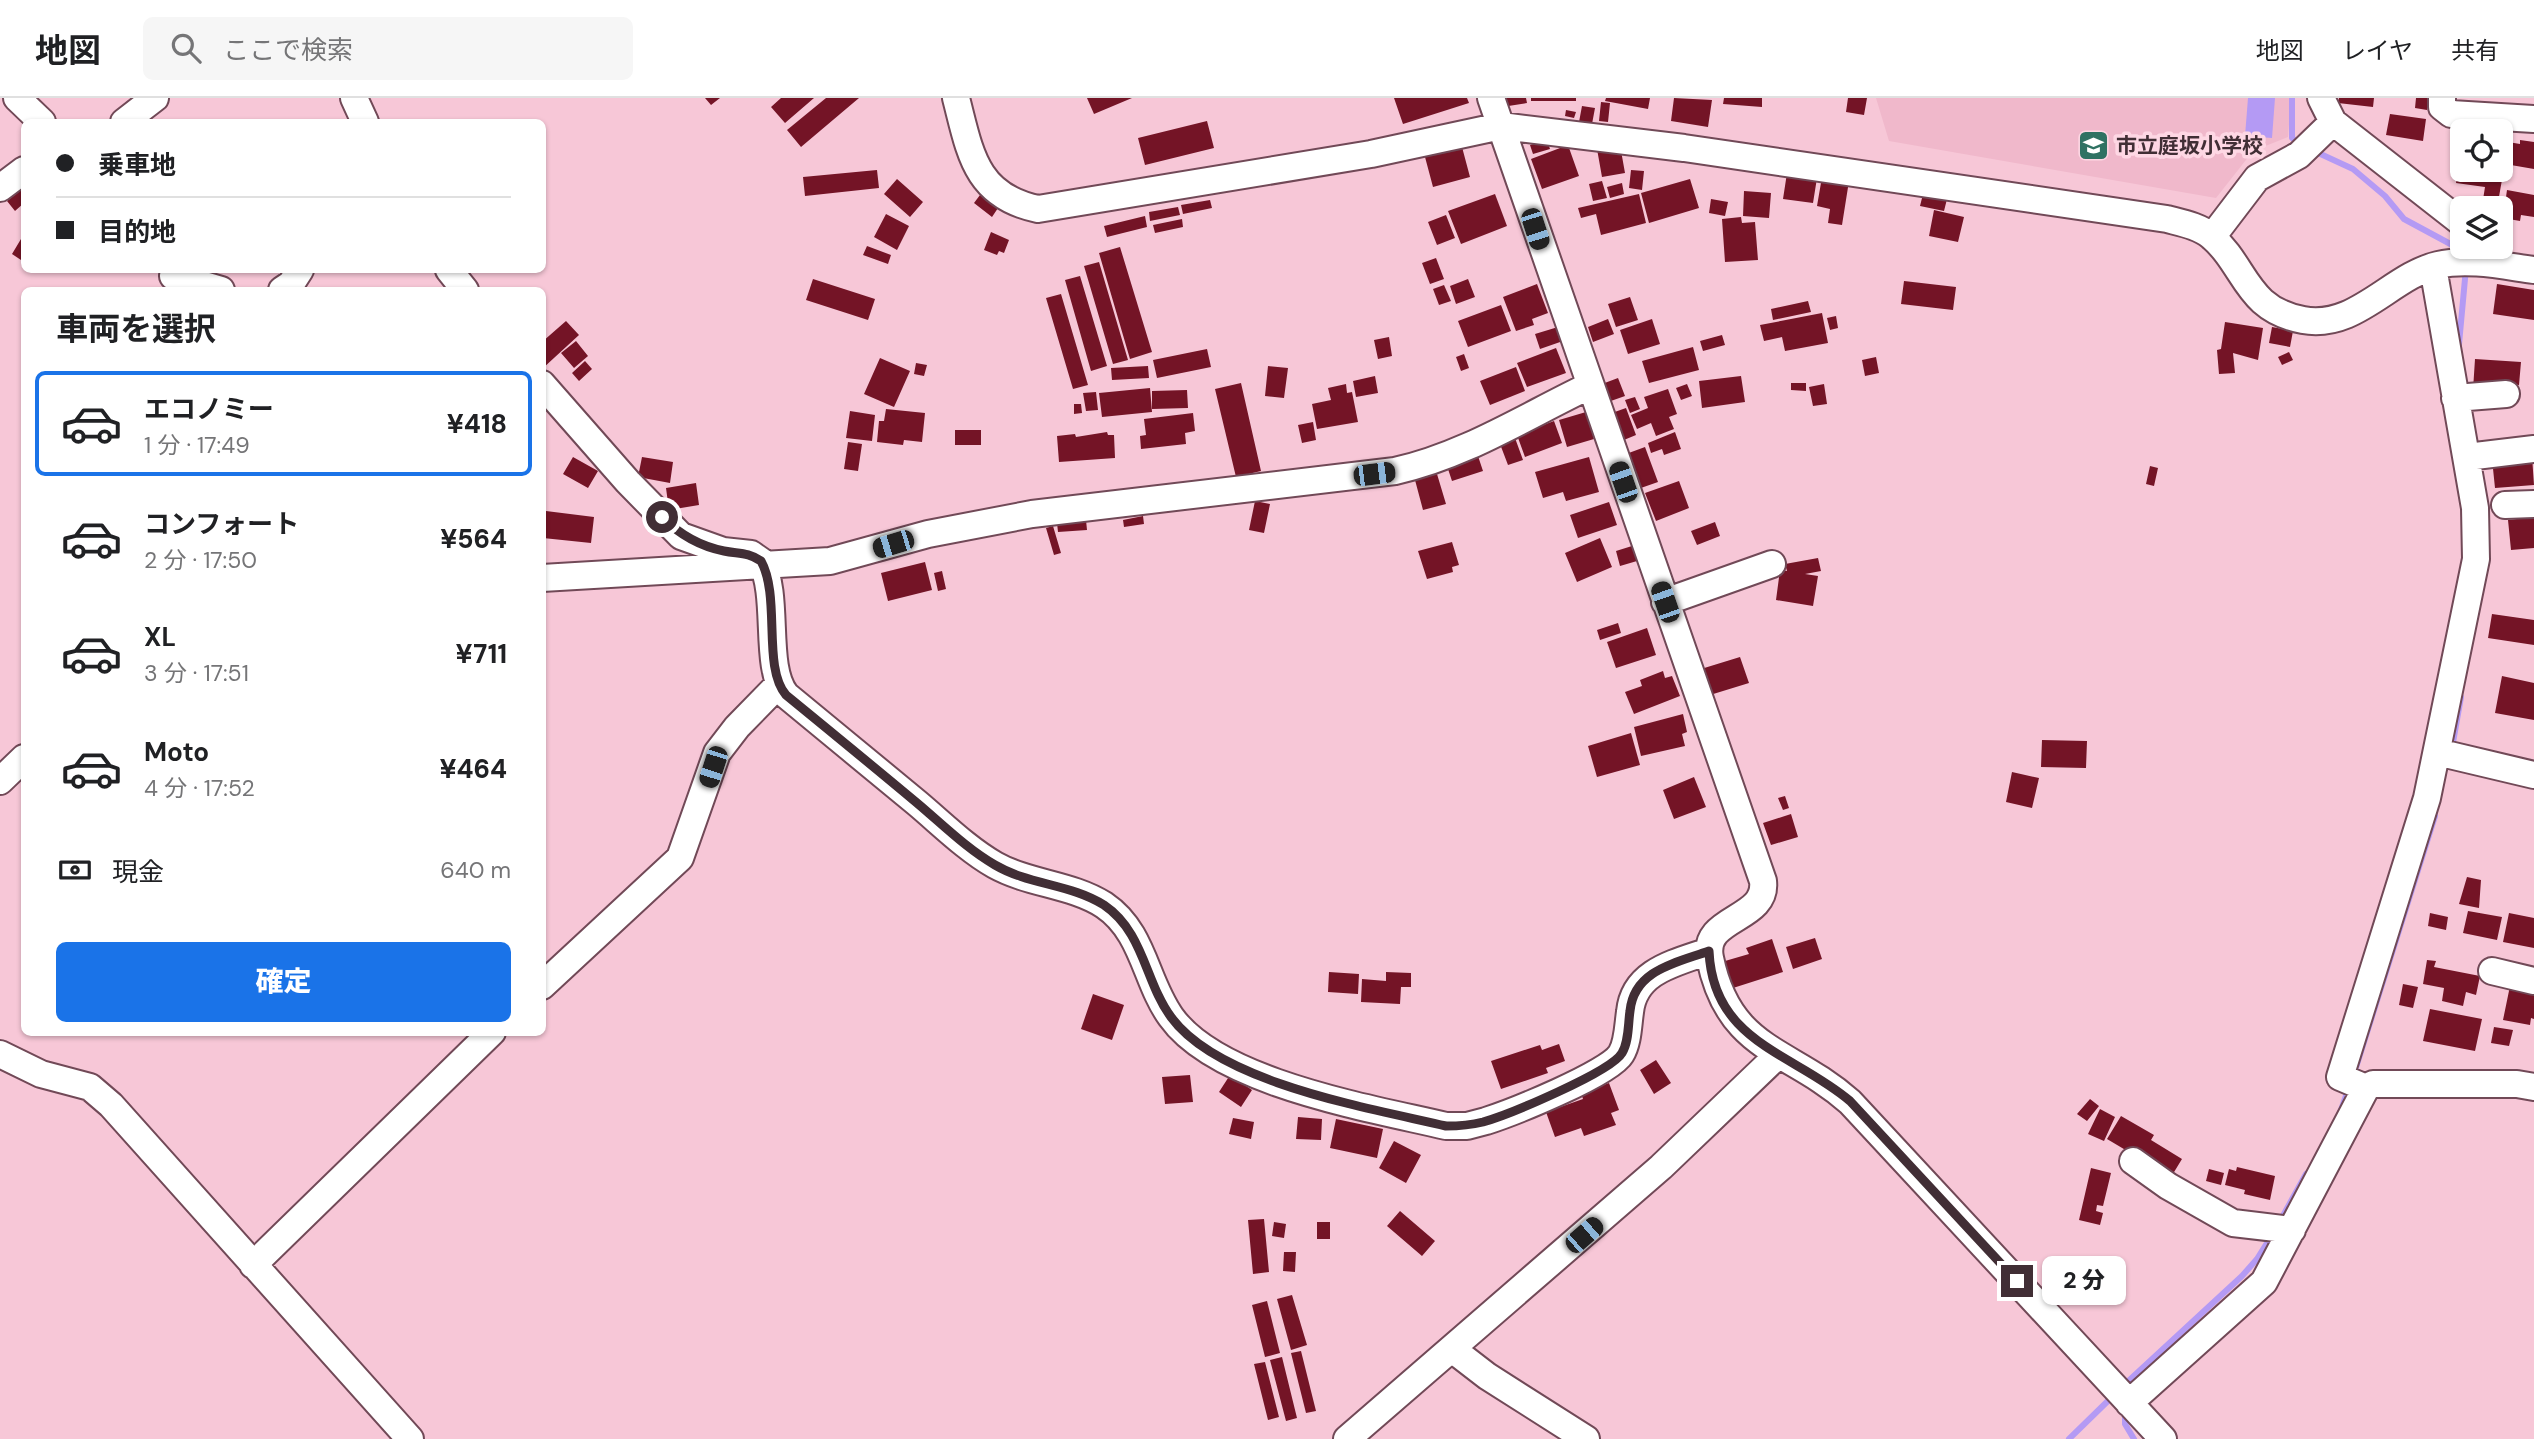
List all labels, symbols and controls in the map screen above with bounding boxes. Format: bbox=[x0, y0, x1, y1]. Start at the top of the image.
search box bbox=[143, 17, 633, 80]
text: 地図 bbox=[35, 29, 101, 72]
icon: search bbox=[167, 29, 205, 67]
text: ここで検索 bbox=[223, 33, 353, 67]
text: 地図 bbox=[2256, 35, 2304, 66]
text: レイヤ bbox=[2342, 35, 2413, 66]
text: 共有 bbox=[2451, 35, 2499, 66]
map controls bbox=[2450, 119, 2513, 259]
button: locate bbox=[2450, 119, 2513, 182]
school or university icon: 市立庭坂小学校 bbox=[2076, 129, 2110, 163]
place label: 市立庭坂小学校 bbox=[2116, 132, 2263, 160]
text: 乗車地 bbox=[98, 148, 176, 182]
button: layers bbox=[2450, 196, 2513, 259]
car bbox=[1519, 206, 1552, 252]
text: 目的地 bbox=[98, 215, 176, 249]
text: 車両を選択 bbox=[56, 308, 216, 350]
icon: car bbox=[60, 392, 123, 455]
text: エコノミー bbox=[144, 392, 274, 426]
text: ¥418 bbox=[447, 407, 507, 441]
text: 1 分 · 17:49 bbox=[144, 430, 250, 460]
car bbox=[1607, 459, 1640, 505]
car bbox=[1352, 461, 1397, 487]
route start bbox=[646, 501, 678, 533]
icon: car bbox=[60, 507, 123, 570]
text: コンフォート bbox=[144, 507, 299, 541]
text: ¥564 bbox=[440, 522, 507, 556]
car bbox=[870, 528, 917, 560]
text: 2 分 · 17:50 bbox=[144, 545, 257, 575]
car bbox=[1649, 579, 1682, 625]
text: XL bbox=[144, 620, 176, 654]
icon: car bbox=[60, 622, 123, 685]
text: ¥711 bbox=[456, 637, 507, 671]
text: 3 分 · 17:51 bbox=[144, 658, 249, 688]
text: Moto bbox=[144, 735, 209, 769]
icon: car bbox=[60, 737, 123, 800]
car bbox=[697, 744, 730, 790]
text: ¥464 bbox=[439, 752, 507, 786]
text: 4 分 · 17:52 bbox=[144, 773, 255, 803]
icon: cash bbox=[56, 851, 94, 889]
text: 現金 bbox=[112, 855, 164, 889]
text: 640 m bbox=[440, 855, 511, 885]
button: 確定 bbox=[56, 942, 511, 1022]
car bbox=[1562, 1213, 1607, 1257]
callout: 2 分 bbox=[2042, 1256, 2126, 1306]
route end bbox=[2001, 1265, 2033, 1297]
text: 2 分 bbox=[2063, 1265, 2105, 1295]

